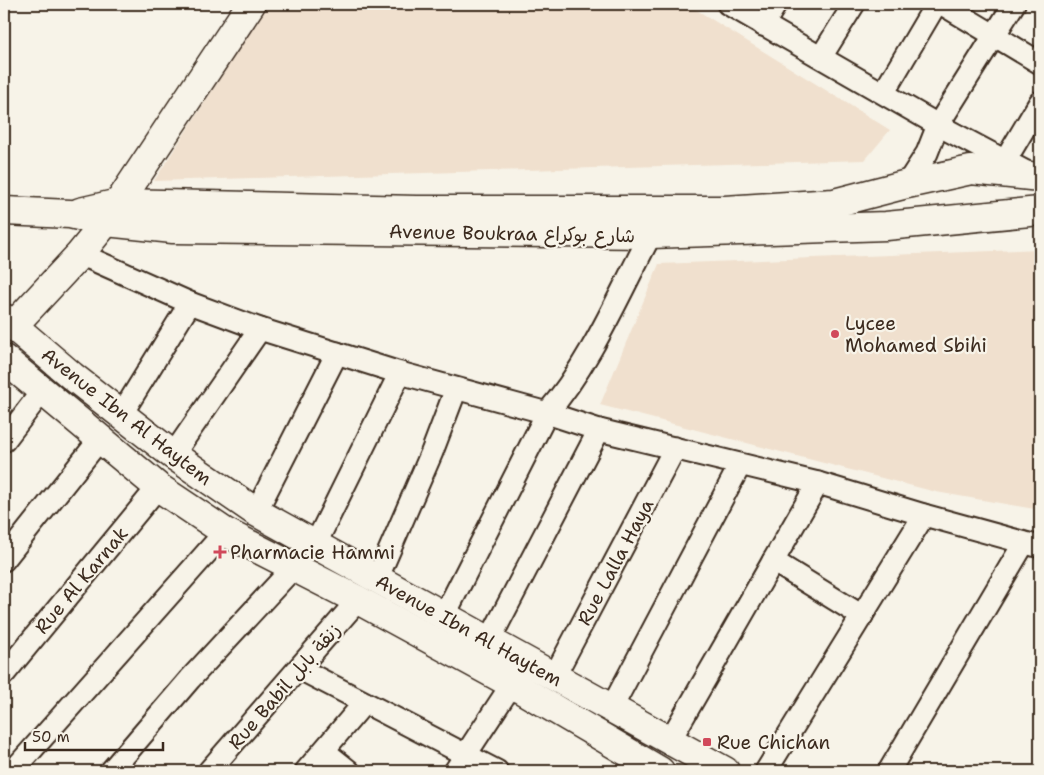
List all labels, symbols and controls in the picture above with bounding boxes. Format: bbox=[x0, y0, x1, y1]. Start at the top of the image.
street label: Avenue Boukraa شارع بوكراع bbox=[389, 219, 635, 249]
place label: Lycee Mohamed Sbihi bbox=[845, 311, 987, 358]
marker: Lycee Mohamed Sbihi bbox=[829, 328, 841, 340]
street label: Avenue Ibn Al Haytem bbox=[36, 342, 217, 491]
street label: Rue Lalla Haya bbox=[572, 494, 659, 630]
street label: Rue Al Karnak bbox=[29, 521, 134, 639]
place label: Pharmacie Hammi bbox=[230, 540, 395, 565]
marker: Pharmacie Hammi bbox=[214, 546, 226, 558]
street label: Avenue Ibn Al Haytem bbox=[371, 569, 567, 692]
street label: Rue Babil زنقة بابل bbox=[223, 618, 346, 755]
scale bar bbox=[25, 720, 162, 752]
text: 50 m bbox=[32, 727, 70, 747]
place label: Rue Chichan bbox=[717, 730, 830, 755]
marker: Rue Chichan bbox=[701, 736, 713, 748]

